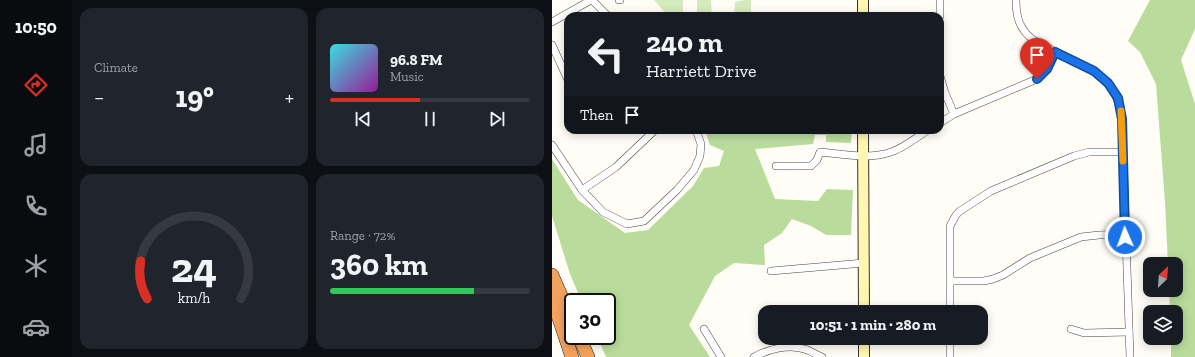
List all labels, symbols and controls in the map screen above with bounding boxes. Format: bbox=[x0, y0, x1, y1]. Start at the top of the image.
text: 10:50 bbox=[15, 16, 57, 38]
text: 240 m bbox=[646, 26, 723, 59]
icon: left bbox=[580, 28, 632, 80]
pin bbox=[1020, 38, 1054, 79]
icon: arrive bbox=[1026, 44, 1048, 66]
text: 96.8 FM bbox=[390, 51, 442, 69]
text: Climate bbox=[94, 60, 138, 75]
text: Harriett Drive bbox=[646, 60, 757, 82]
text: Music bbox=[390, 69, 424, 84]
icon: directions bbox=[22, 71, 50, 99]
text: 19° bbox=[175, 79, 214, 115]
text: − bbox=[94, 84, 104, 111]
text: + bbox=[285, 84, 294, 111]
icon: arrive bbox=[621, 104, 643, 126]
text: Then bbox=[580, 106, 613, 124]
icon: previous bbox=[352, 108, 374, 130]
icon: pause bbox=[419, 108, 441, 130]
icon: next bbox=[486, 108, 508, 130]
icon: music bbox=[22, 131, 50, 159]
icon: phone bbox=[22, 192, 50, 220]
position arrow bbox=[1104, 216, 1146, 258]
text: Range · 72% bbox=[330, 228, 395, 243]
text: 24 bbox=[171, 243, 217, 293]
text: 360 km bbox=[330, 247, 428, 283]
icon: climate bbox=[22, 252, 50, 280]
north arrow bbox=[1143, 257, 1183, 297]
map controls bbox=[1143, 257, 1183, 345]
text: km/h bbox=[178, 290, 210, 307]
speed limit sign: 30 bbox=[564, 293, 616, 345]
button: layers bbox=[1143, 305, 1183, 345]
icon: car bbox=[22, 313, 50, 341]
text: 10:51 · 1 min · 280 m bbox=[810, 316, 936, 334]

